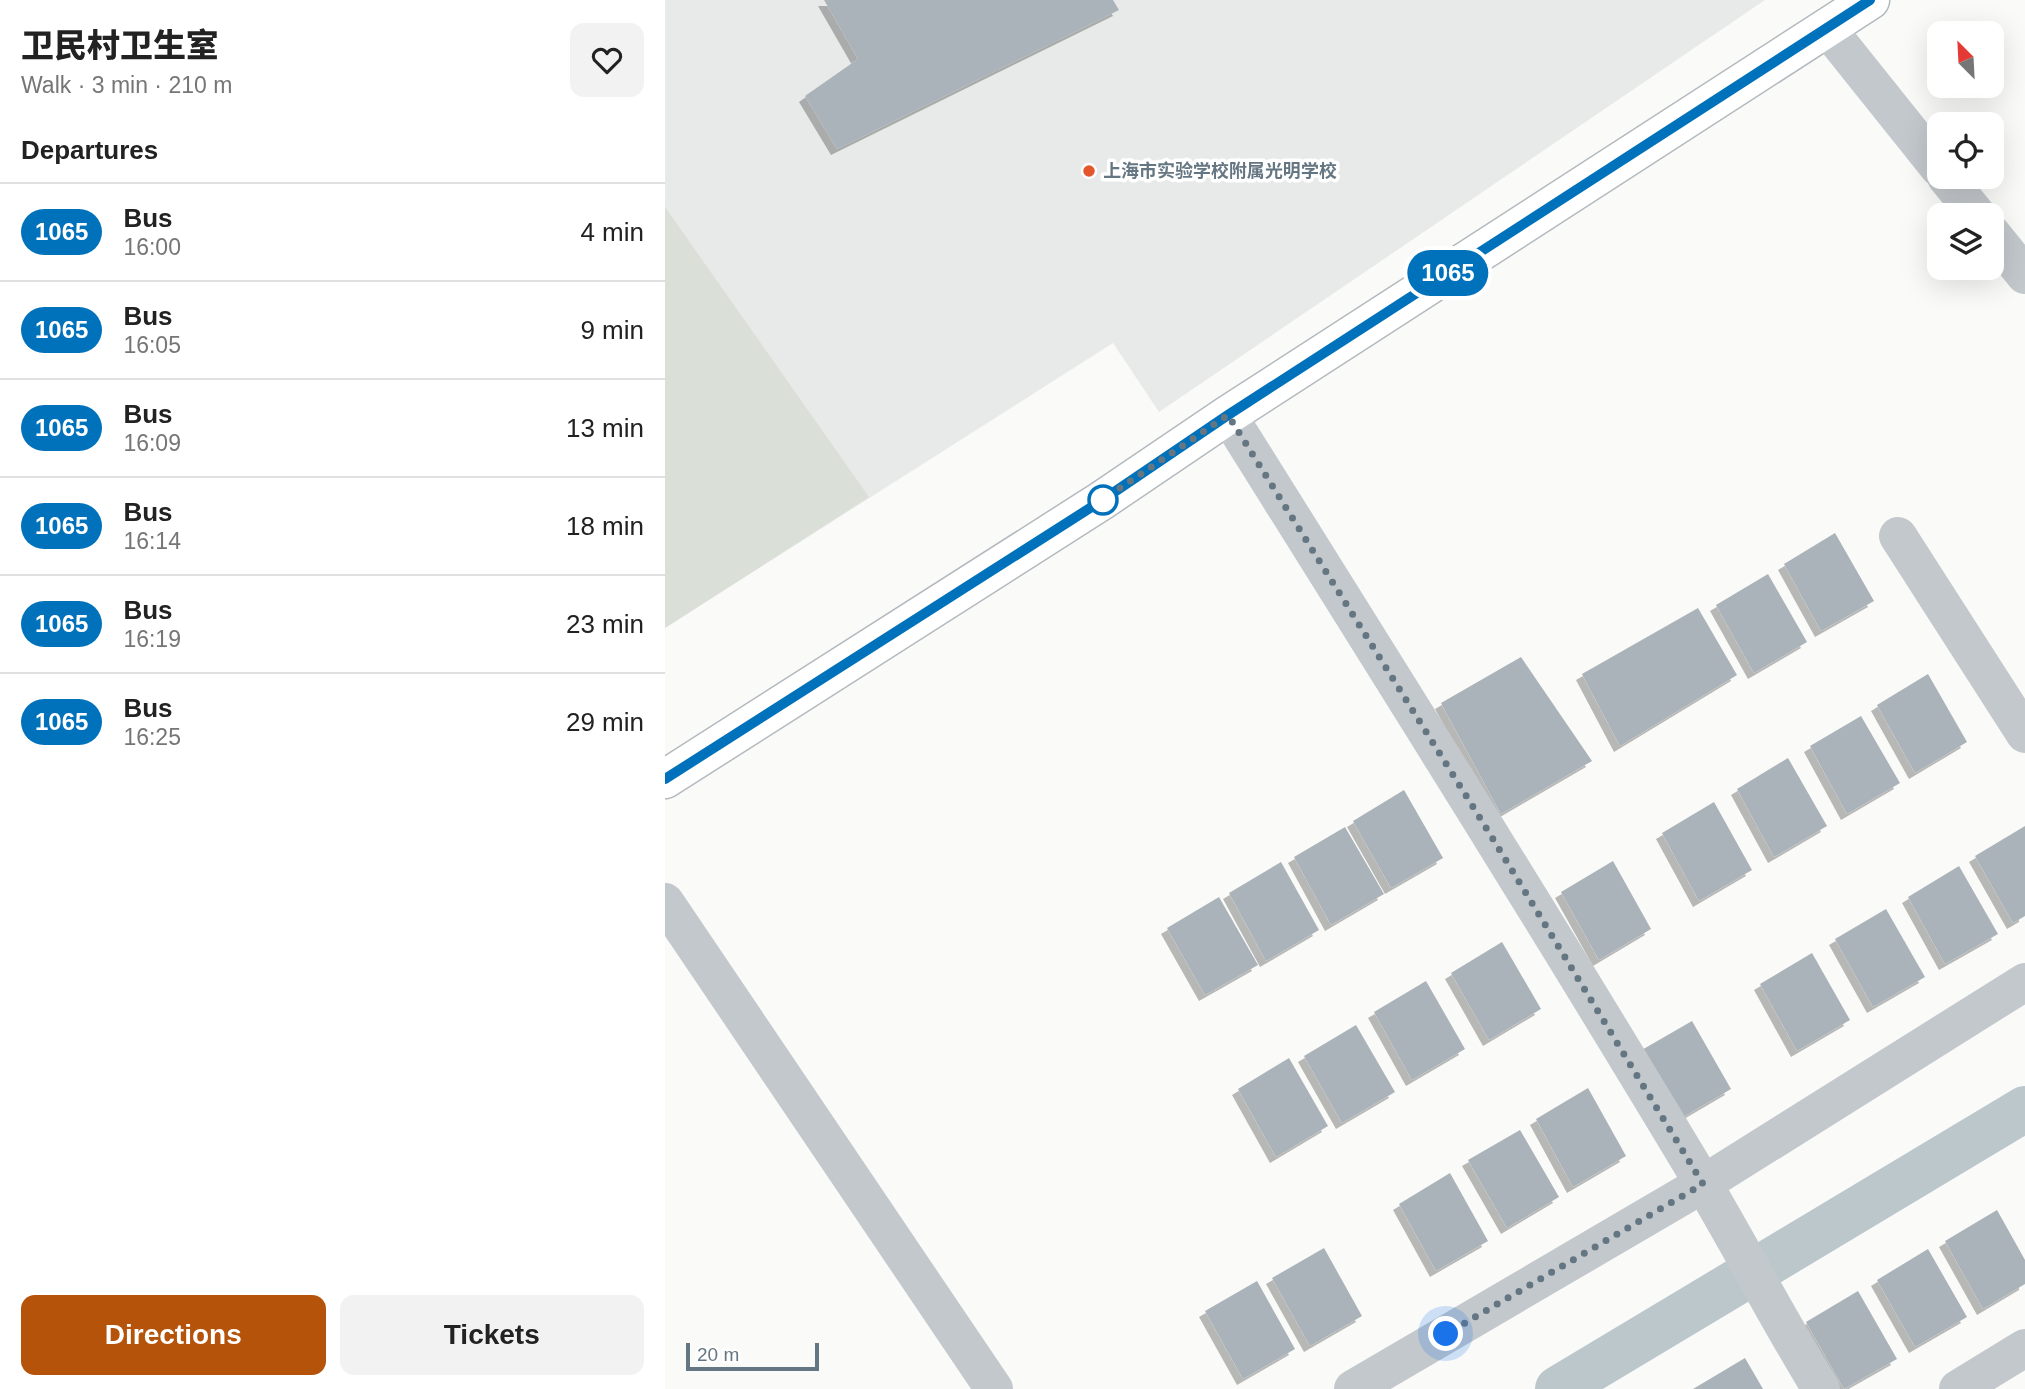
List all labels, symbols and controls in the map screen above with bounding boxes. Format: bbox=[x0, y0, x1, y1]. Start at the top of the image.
north arrow bbox=[1927, 21, 2004, 98]
map controls bbox=[1927, 21, 2004, 280]
button: heart bbox=[570, 23, 644, 97]
text: 卫民村卫生室 bbox=[21, 27, 219, 64]
text: Walk · 3 min · 210 m bbox=[21, 72, 232, 98]
button: locate bbox=[1927, 112, 2004, 189]
text: Departures bbox=[21, 135, 158, 165]
place label: 上海市实验学校附属光明学校 bbox=[1103, 161, 1337, 181]
marker: 上海市实验学校附属光明学校 bbox=[1081, 163, 1097, 179]
text: Bus bbox=[123, 203, 173, 233]
button: layers bbox=[1927, 203, 2004, 280]
text: 4 min bbox=[580, 217, 644, 247]
text: 1065 bbox=[35, 218, 88, 245]
text: 16:00 bbox=[123, 234, 181, 260]
line badge: 1065 bbox=[1399, 250, 1497, 296]
text: 1065 bbox=[1421, 259, 1475, 286]
text: Bus bbox=[123, 301, 173, 331]
text: 9 min bbox=[580, 315, 644, 345]
text: 1065 bbox=[35, 316, 88, 343]
text: 16:05 bbox=[123, 332, 181, 358]
text: Bus bbox=[123, 399, 173, 429]
text: 13 min bbox=[566, 413, 644, 443]
text: 1065 bbox=[35, 414, 88, 441]
text: 16:09 bbox=[123, 430, 181, 456]
unlabelled marker bbox=[1088, 485, 1118, 515]
text: Bus bbox=[123, 497, 173, 527]
text: 18 min bbox=[566, 511, 644, 541]
text: 1065 bbox=[35, 512, 88, 539]
text: 16:14 bbox=[123, 528, 181, 554]
text: Bus bbox=[123, 595, 173, 625]
text: 23 min bbox=[566, 609, 644, 639]
text: 1065 bbox=[35, 610, 88, 637]
text: 16:19 bbox=[123, 626, 181, 652]
text: Bus bbox=[123, 693, 173, 723]
text: 29 min bbox=[566, 707, 644, 737]
text: 1065 bbox=[35, 708, 88, 735]
text: 16:25 bbox=[123, 724, 181, 750]
button: Directions bbox=[21, 1295, 326, 1375]
button: Tickets bbox=[340, 1295, 644, 1375]
your location bbox=[1428, 1316, 1463, 1351]
scale bar bbox=[686, 1340, 819, 1372]
text: 20 m bbox=[697, 1344, 739, 1365]

